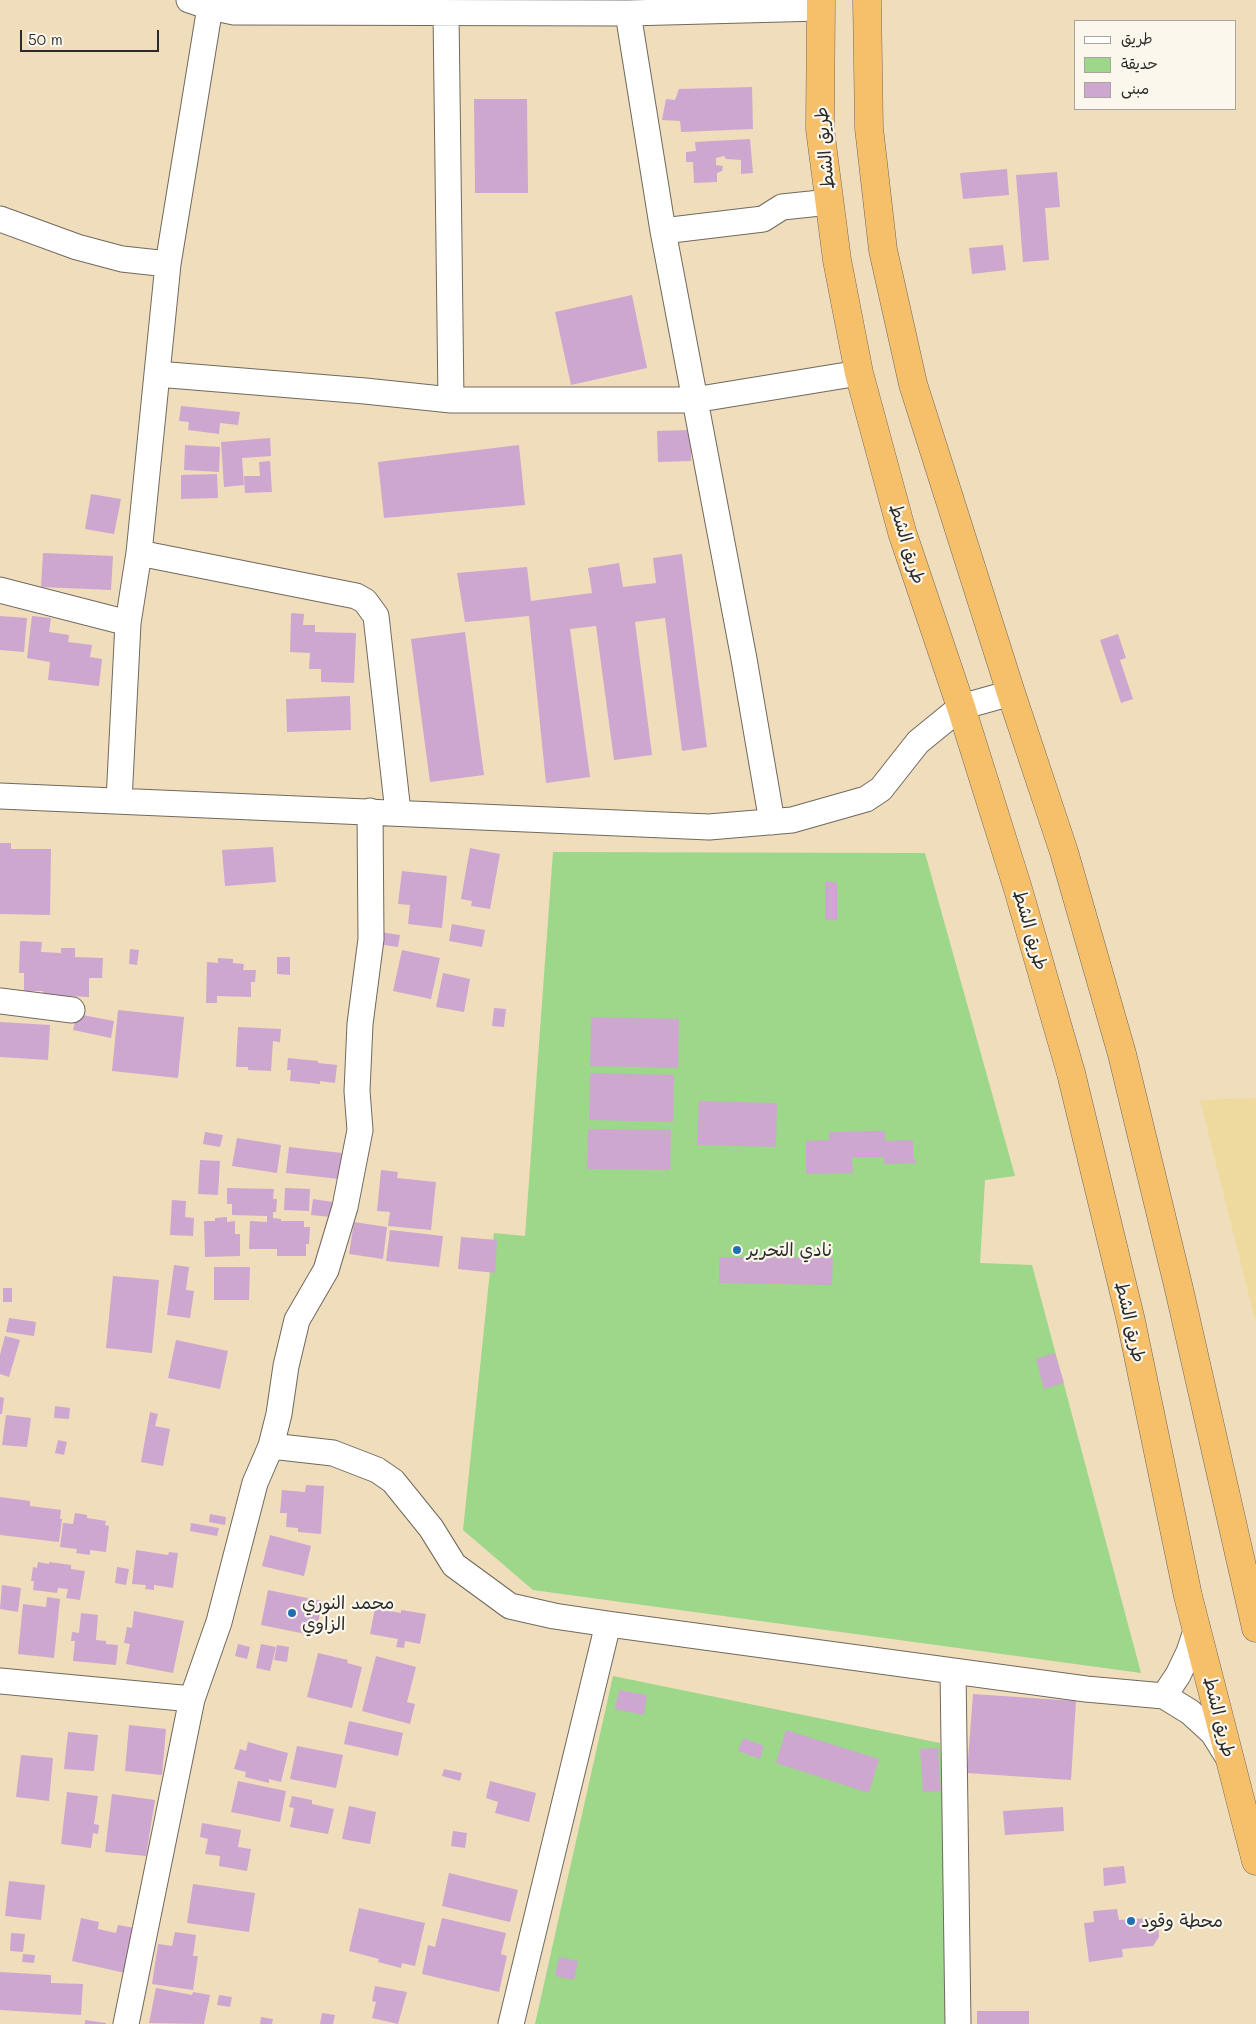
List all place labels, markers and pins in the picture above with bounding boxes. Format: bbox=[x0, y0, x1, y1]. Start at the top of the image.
place label: نادي التحرير bbox=[747, 1239, 832, 1261]
marker: نادي التحرير bbox=[731, 1244, 743, 1256]
place label: محمد النوري الزاوي bbox=[302, 1592, 394, 1635]
marker: محمد النوري الزاوي bbox=[286, 1607, 298, 1619]
place label: محطة وقود bbox=[1141, 1910, 1223, 1932]
marker: محطة وقود bbox=[1125, 1915, 1137, 1927]

